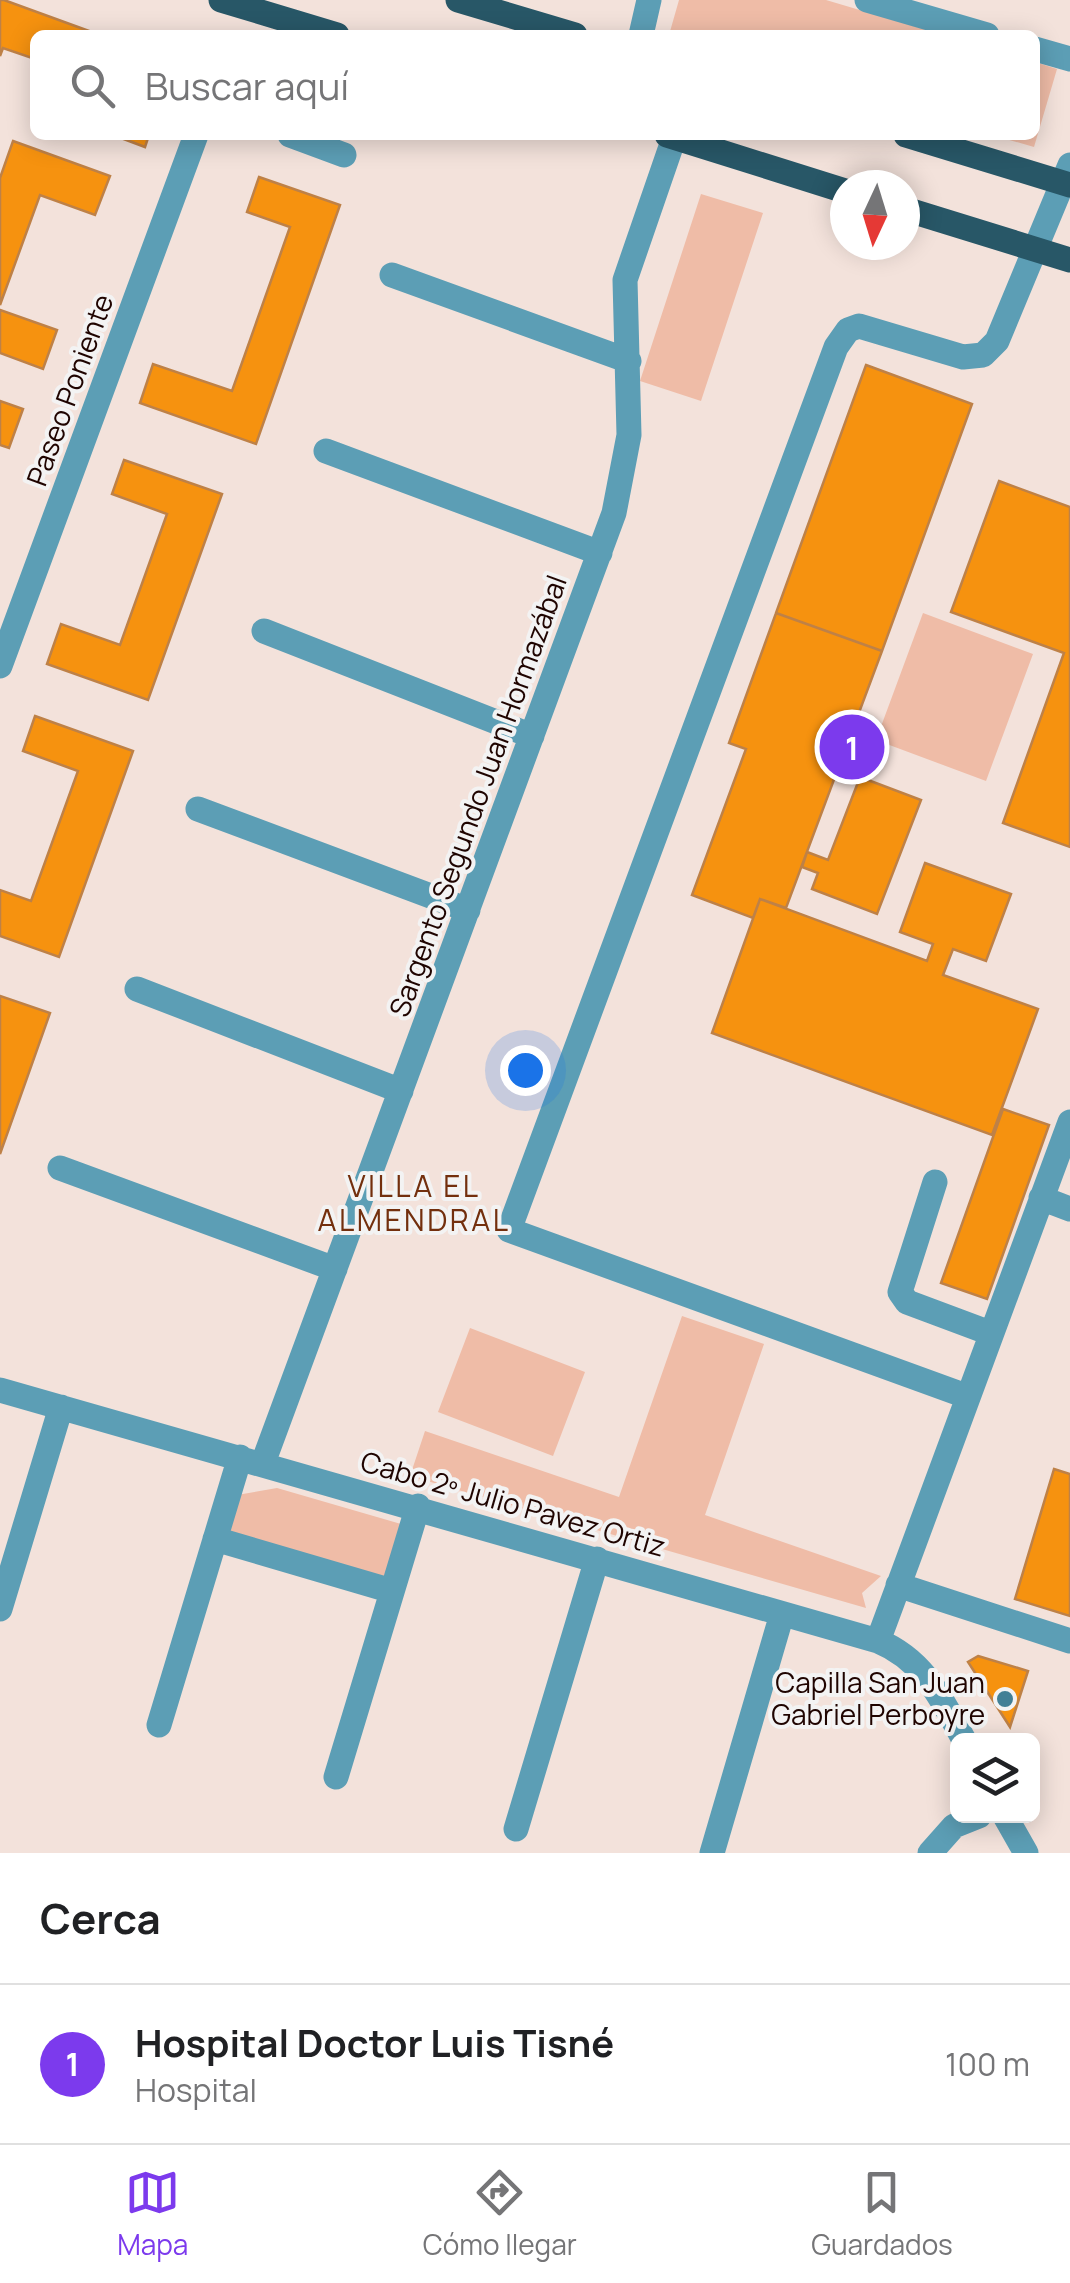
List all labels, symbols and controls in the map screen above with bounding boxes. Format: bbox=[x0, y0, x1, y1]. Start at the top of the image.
search box bbox=[30, 30, 1040, 140]
icon: search bbox=[65, 58, 120, 113]
text: Buscar aquí bbox=[145, 59, 349, 111]
north arrow bbox=[830, 170, 920, 260]
street label: Paseo Poniente bbox=[17, 289, 121, 491]
street label: Sargento Segundo Juan Hormazábal bbox=[379, 570, 575, 1022]
pin: 1 bbox=[820, 710, 884, 784]
your location bbox=[500, 1045, 551, 1096]
district label: VILLA EL ALMENDRAL bbox=[317, 1165, 511, 1240]
street label: Cabo 2º Julio Pavez Ortiz bbox=[357, 1441, 670, 1565]
place label: Capilla San Juan Gabriel Perboyre bbox=[771, 1663, 985, 1733]
marker: Capilla San Juan Gabriel Perboyre bbox=[994, 1688, 1016, 1710]
map controls bbox=[950, 1733, 1040, 1823]
button: layers bbox=[950, 1733, 1040, 1823]
text: Cerca bbox=[40, 1889, 161, 1947]
text: Hospital Doctor Luis Tisné bbox=[135, 2016, 614, 2068]
text: 1 bbox=[65, 2042, 80, 2086]
text: 100 m bbox=[945, 2042, 1030, 2086]
text: Hospital bbox=[135, 2068, 257, 2112]
tab: Mapa bbox=[117, 2165, 188, 2263]
tab: Cómo llegar bbox=[423, 2165, 577, 2263]
tab: Guardados bbox=[811, 2165, 953, 2263]

